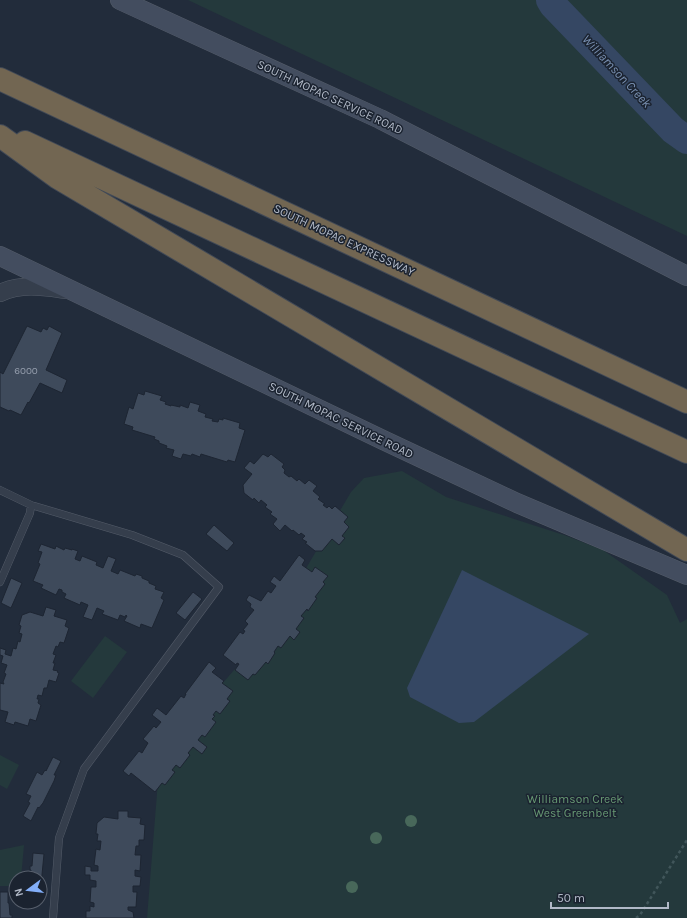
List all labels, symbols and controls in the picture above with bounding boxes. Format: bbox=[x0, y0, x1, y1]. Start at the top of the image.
water label: Williamson Creek bbox=[579, 31, 655, 111]
street label: SOUTH MOPAC SERVICE ROAD bbox=[255, 57, 405, 137]
street label: SOUTH MOPAC EXPRESSWAY bbox=[271, 201, 417, 279]
house number: 6000 bbox=[14, 365, 38, 377]
street label: SOUTH MOPAC SERVICE ROAD bbox=[266, 379, 416, 461]
park label: Williamson Creek West Greenbelt bbox=[527, 792, 623, 820]
north arrow bbox=[8, 870, 48, 910]
scale bar bbox=[551, 884, 668, 910]
text: N bbox=[12, 887, 26, 898]
text: 50 m bbox=[557, 891, 585, 905]

